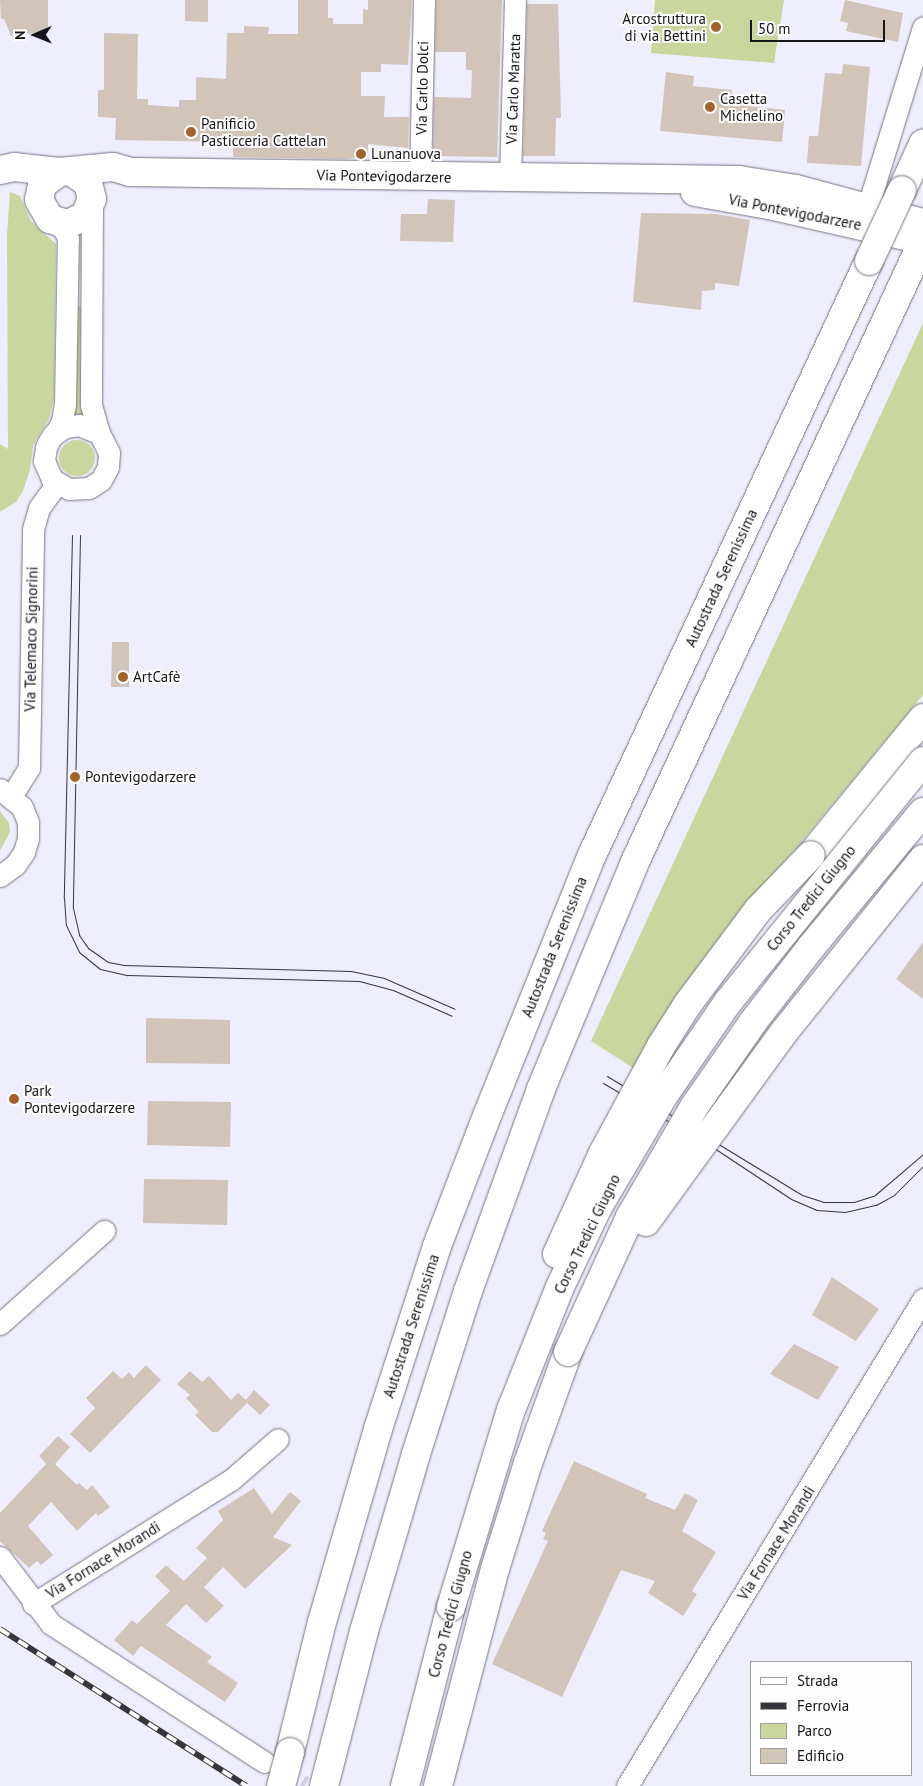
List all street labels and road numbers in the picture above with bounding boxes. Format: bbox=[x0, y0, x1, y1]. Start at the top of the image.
street label: Via Carlo Maratta bbox=[502, 33, 524, 145]
street label: Via Carlo Dolci bbox=[412, 41, 432, 135]
street label: Via Pontevigodarzere bbox=[316, 166, 452, 186]
street label: Via Pontevigodarzere bbox=[727, 190, 863, 234]
street label: Autostrada Serenissima bbox=[681, 506, 761, 650]
street label: Via Telemaco Signorini bbox=[21, 566, 41, 712]
street label: Corso Tredici Giugno bbox=[763, 841, 859, 955]
street label: Autostrada Serenissima bbox=[518, 874, 590, 1020]
street label: Corso Tredici Giugno bbox=[550, 1171, 624, 1297]
street label: Autostrada Serenissima bbox=[379, 1252, 443, 1400]
street label: Via Fornace Morandi bbox=[734, 1483, 818, 1603]
street label: Via Fornace Morandi bbox=[43, 1518, 163, 1602]
street label: Corso Tredici Giugno bbox=[424, 1548, 476, 1680]

